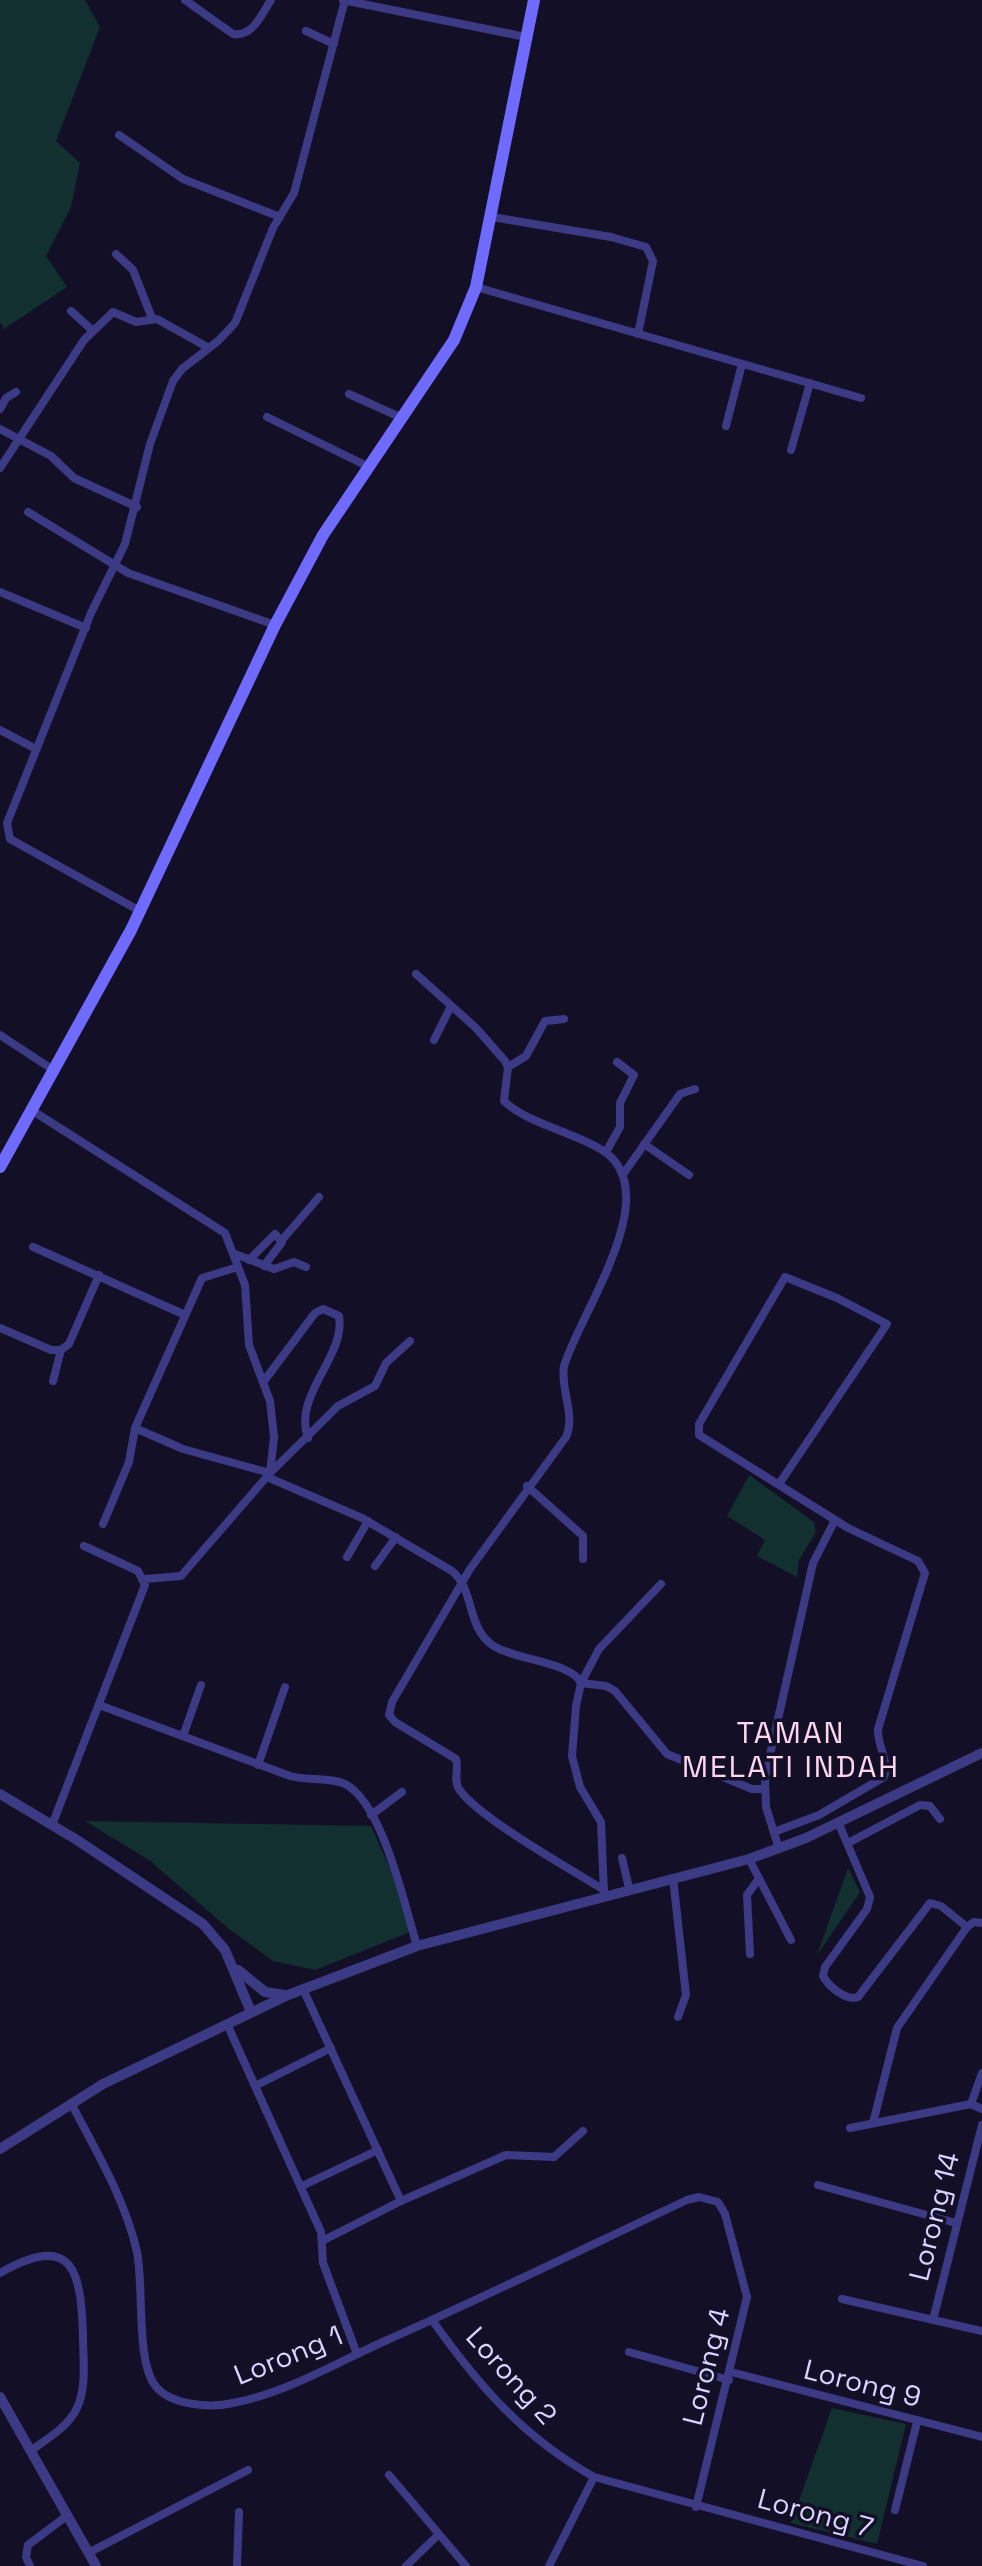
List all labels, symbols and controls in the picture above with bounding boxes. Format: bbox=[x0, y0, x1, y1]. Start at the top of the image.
district label: TAMAN MELATI INDAH bbox=[682, 1717, 900, 1788]
street label: Lorong 14 bbox=[904, 2149, 968, 2285]
street label: Lorong 4 bbox=[677, 2305, 739, 2429]
street label: Lorong 1 bbox=[230, 2320, 348, 2394]
street label: Lorong 2 bbox=[458, 2322, 562, 2432]
street label: Lorong 9 bbox=[800, 2354, 924, 2416]
street label: Lorong 7 bbox=[754, 2484, 876, 2546]

